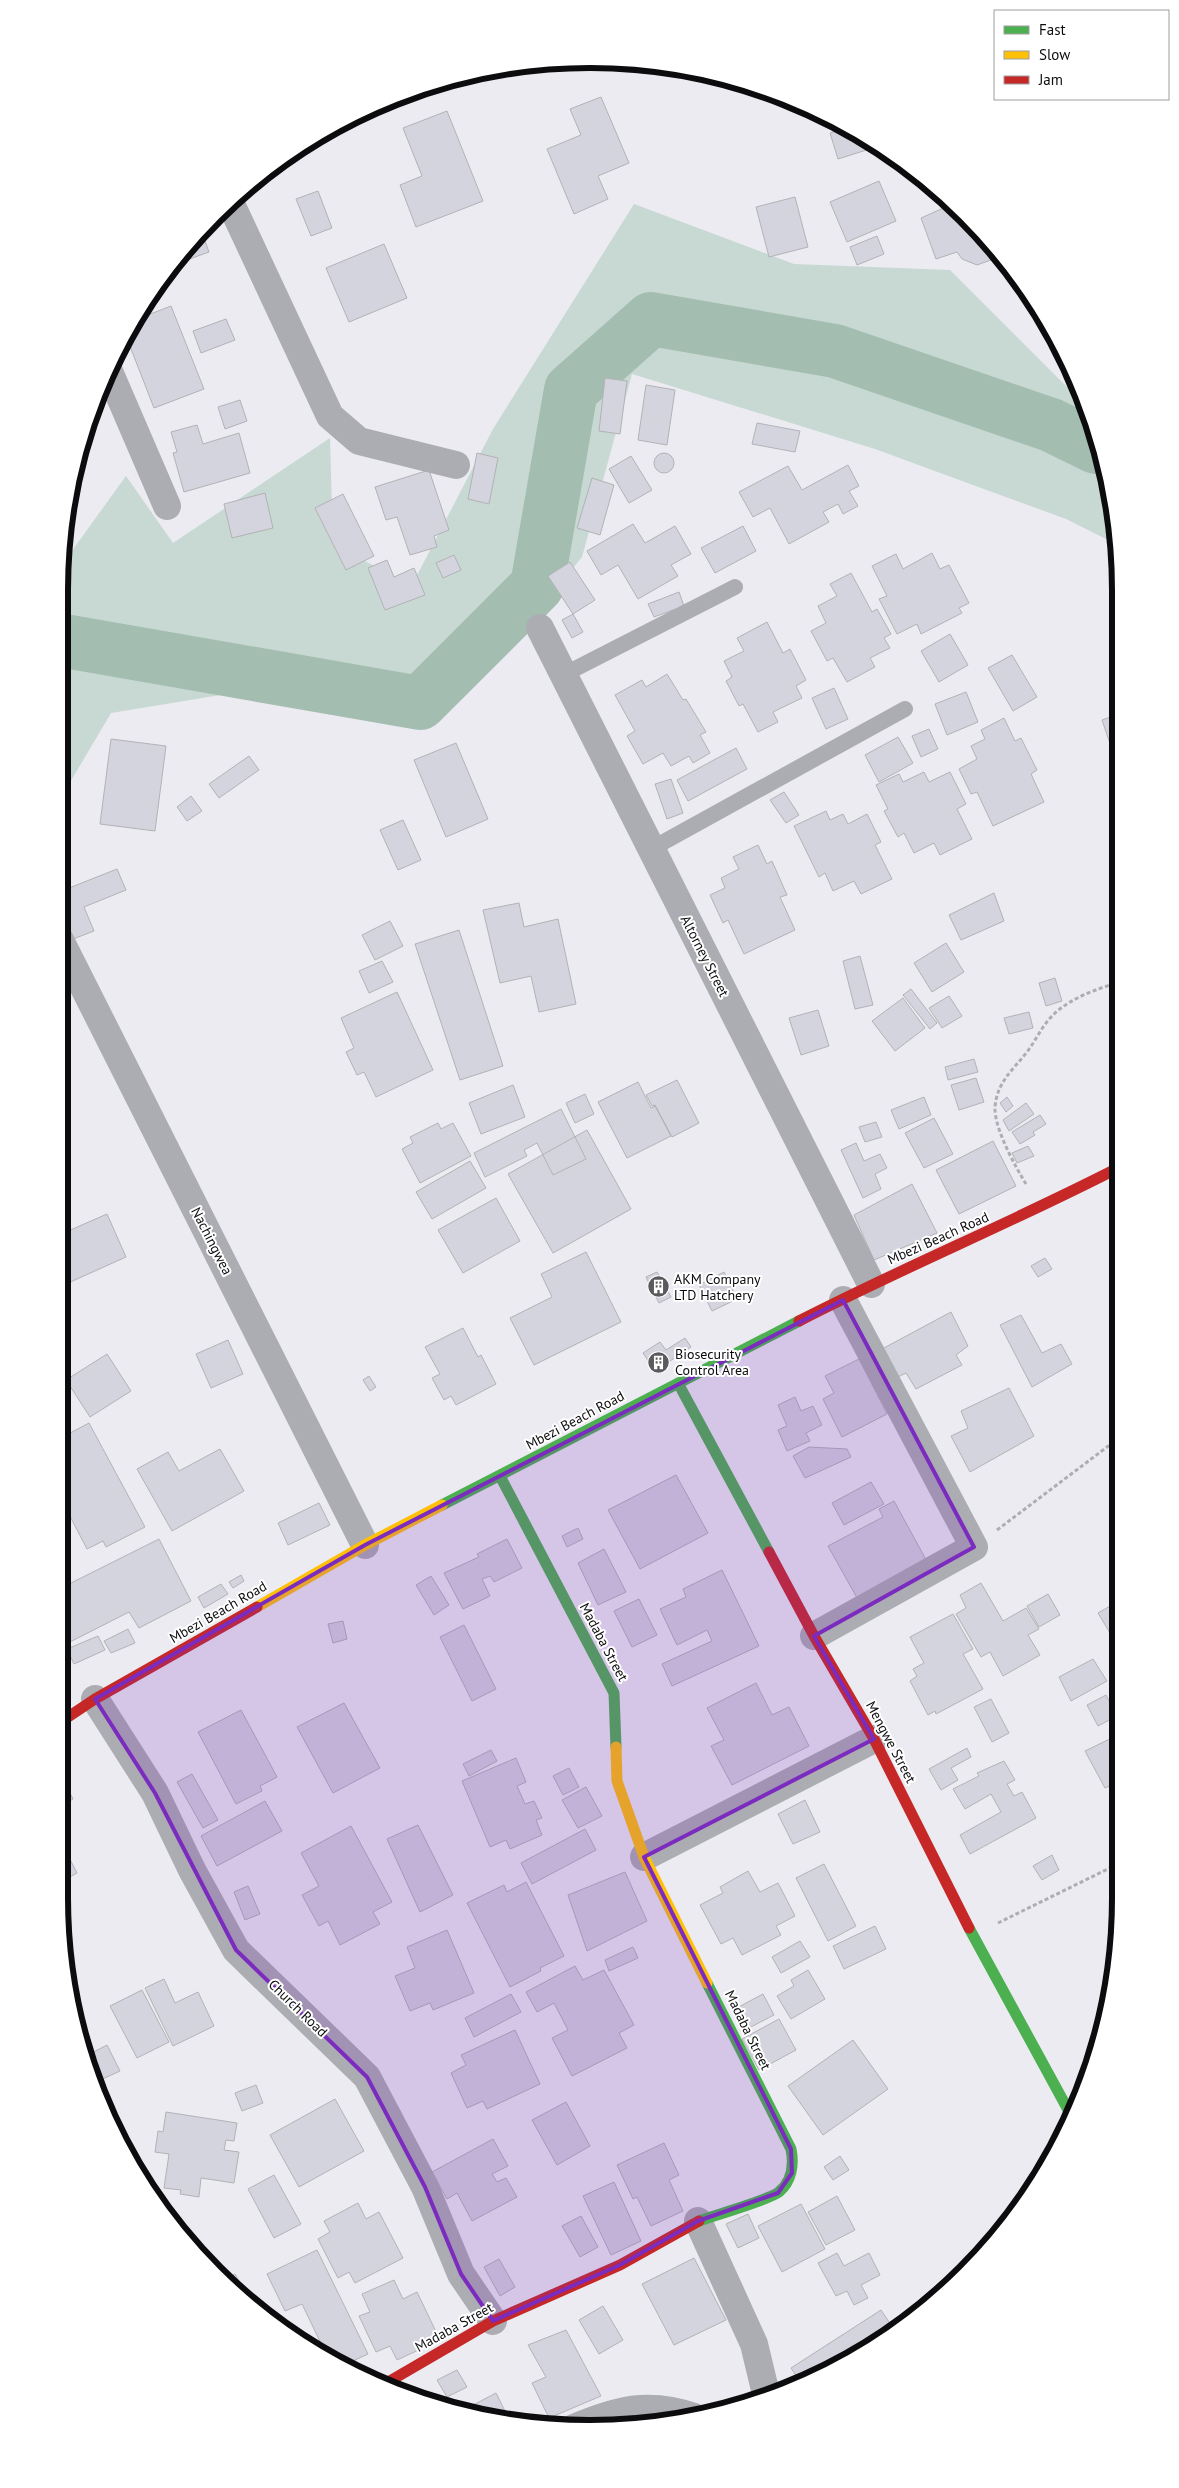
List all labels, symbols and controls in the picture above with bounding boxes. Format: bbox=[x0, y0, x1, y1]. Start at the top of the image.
legend bbox=[994, 10, 1169, 100]
text: Fast bbox=[1039, 20, 1066, 39]
text: Slow bbox=[1039, 45, 1070, 64]
text: Jam bbox=[1038, 70, 1063, 89]
street label: Altorney Street bbox=[677, 912, 733, 1000]
street label: Nachingwea bbox=[187, 1204, 237, 1278]
street label: Mbezi Beach Road bbox=[885, 1208, 991, 1268]
place label: AKM Company LTD Hatchery bbox=[674, 1270, 761, 1304]
building icon: AKM Company LTD Hatchery bbox=[646, 1275, 670, 1299]
place label: Biosecurity Control Area bbox=[675, 1345, 749, 1379]
building icon: Biosecurity Control Area bbox=[647, 1350, 671, 1374]
street label: Mbezi Beach Road bbox=[523, 1386, 627, 1454]
street label: Mbezi Beach Road bbox=[166, 1577, 270, 1647]
street label: Madaba Street bbox=[576, 1600, 632, 1685]
street label: Mengwe Street bbox=[862, 1698, 920, 1786]
street label: Church Road bbox=[265, 1975, 331, 2041]
street label: Madaba Street bbox=[721, 1987, 775, 2073]
street label: Madaba Street bbox=[412, 2298, 496, 2356]

